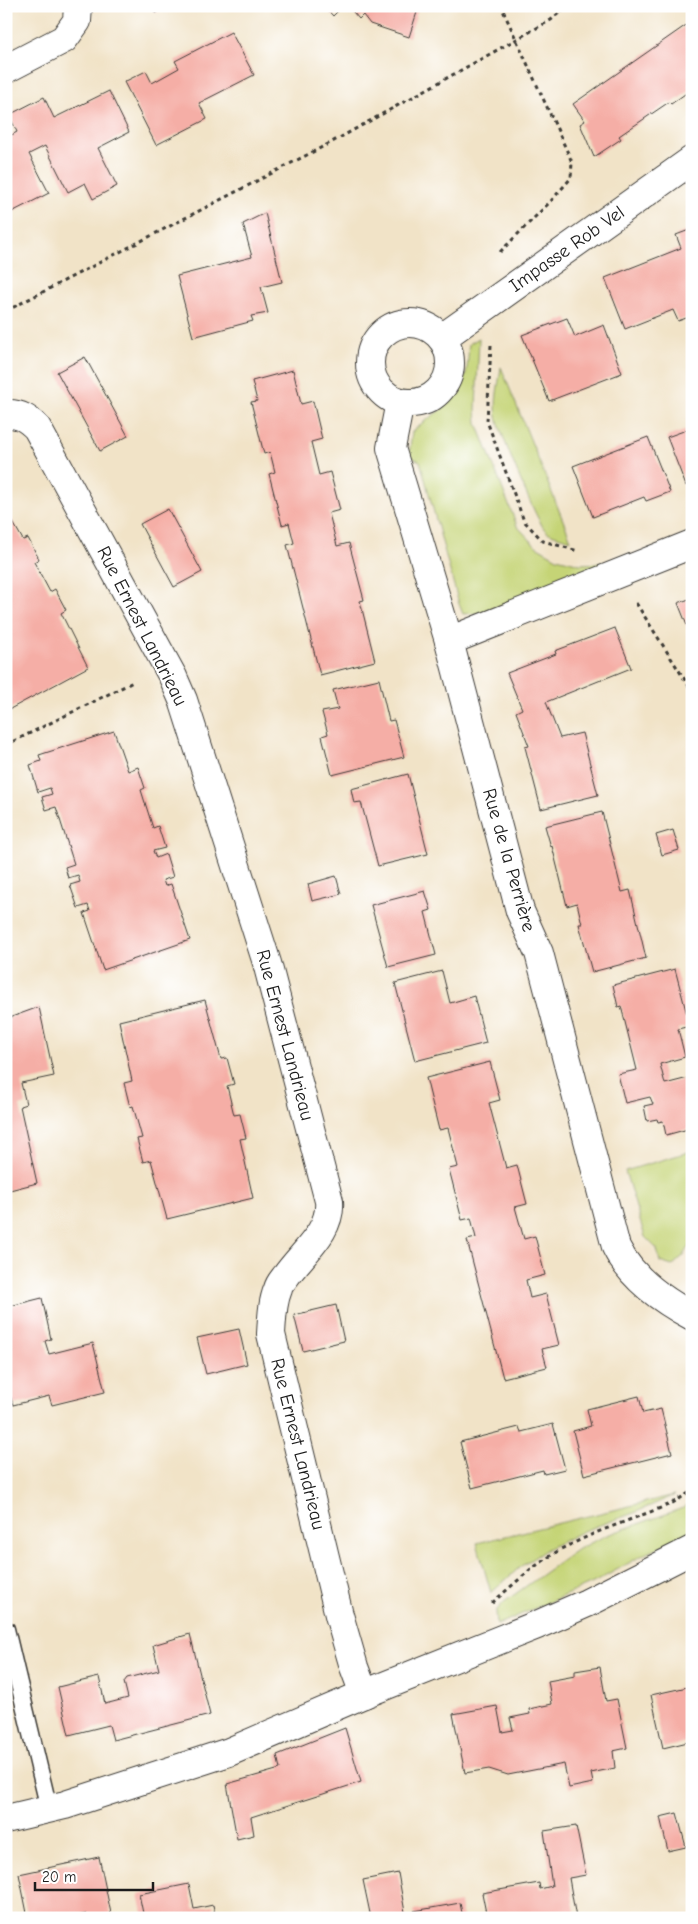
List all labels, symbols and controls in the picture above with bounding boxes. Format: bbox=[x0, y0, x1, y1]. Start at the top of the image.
street label: Impasse Rob Vel bbox=[505, 201, 629, 297]
street label: Rue Ernest Landrieau bbox=[92, 543, 192, 709]
street label: Rue de la Perrière bbox=[478, 786, 540, 934]
street label: Rue Ernest Landrieau bbox=[252, 947, 318, 1123]
street label: Rue Ernest Landrieau bbox=[266, 1356, 330, 1532]
scale bar bbox=[35, 1859, 152, 1891]
text: 20 m bbox=[42, 1868, 76, 1886]

